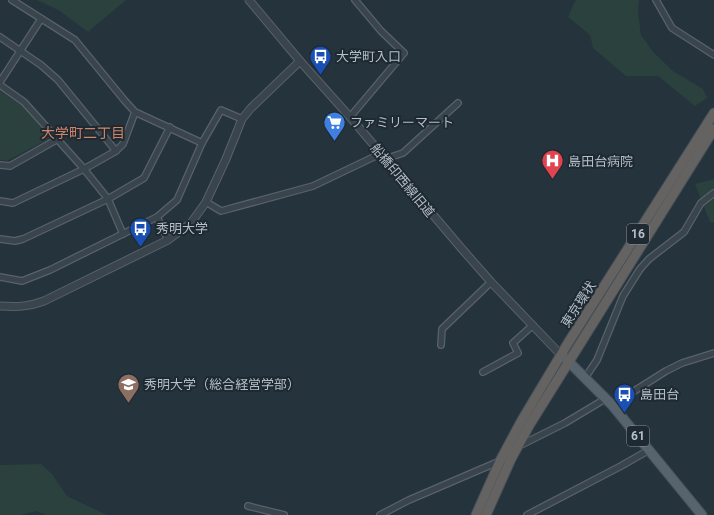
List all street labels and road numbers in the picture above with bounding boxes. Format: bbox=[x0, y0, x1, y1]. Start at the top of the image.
street label: 船橋印西線旧道 bbox=[368, 141, 438, 220]
road number: 16 bbox=[627, 224, 649, 244]
street label: 東京環状 bbox=[558, 278, 599, 330]
road number: 61 bbox=[627, 426, 649, 446]

